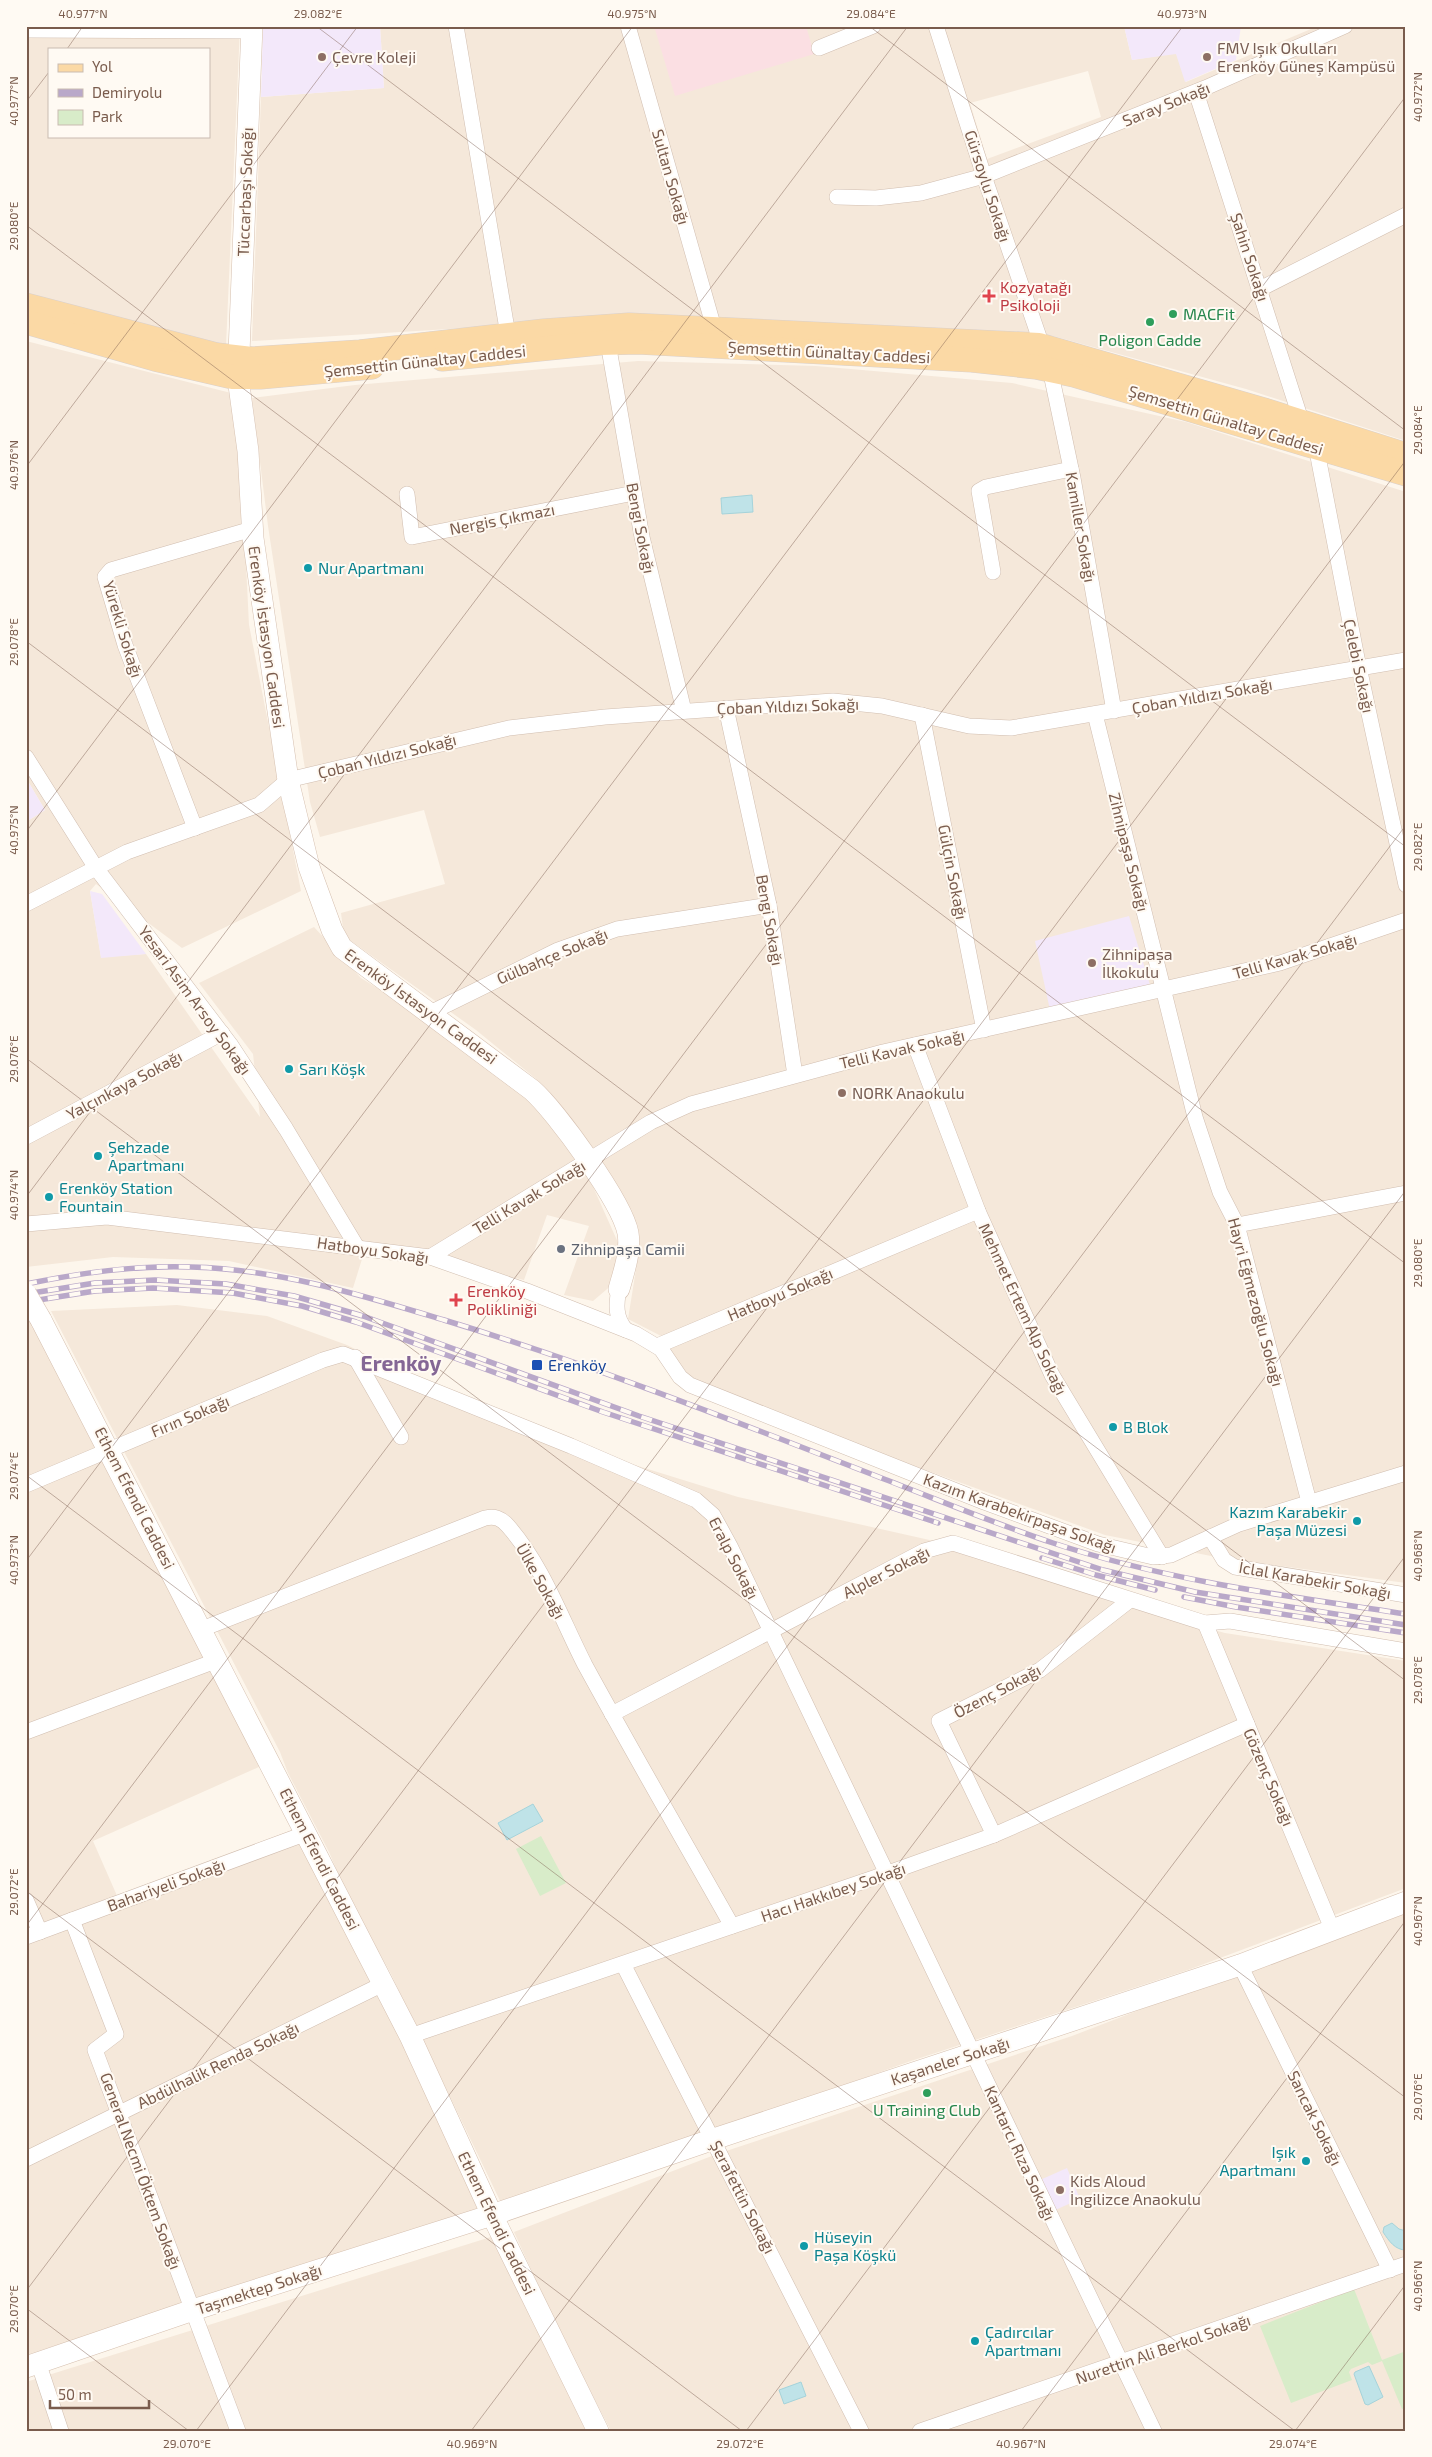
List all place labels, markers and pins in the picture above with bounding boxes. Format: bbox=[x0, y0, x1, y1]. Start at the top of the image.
place label: FMV Işık Okulları Erenköy Güneş Kampüsü bbox=[1217, 38, 1395, 76]
place label: Çevre Koleji bbox=[332, 47, 416, 67]
marker: Çevre Koleji bbox=[316, 51, 328, 63]
marker: FMV Işık Okulları Erenköy Güneş Kampüsü bbox=[1201, 51, 1213, 63]
place label: Kozyatağı Psikoloji bbox=[1000, 277, 1071, 315]
marker: Kozyatağı Psikoloji bbox=[982, 289, 996, 303]
place label: MACFit bbox=[1183, 304, 1235, 323]
marker: MACFit bbox=[1167, 308, 1179, 320]
marker: Poligon Cadde bbox=[1144, 316, 1156, 328]
place label: Poligon Cadde bbox=[1099, 330, 1201, 349]
place label: Nur Apartmanı bbox=[318, 558, 424, 577]
marker: Nur Apartmanı bbox=[302, 562, 314, 574]
place label: Zihnipaşa İlkokulu bbox=[1102, 944, 1173, 981]
marker: Zihnipaşa İlkokulu bbox=[1086, 957, 1098, 969]
place label: Sarı Köşk bbox=[299, 1059, 365, 1079]
marker: Sarı Köşk bbox=[283, 1063, 295, 1075]
place label: NORK Anaokulu bbox=[852, 1083, 965, 1102]
marker: NORK Anaokulu bbox=[836, 1087, 848, 1099]
place label: Şehzade Apartmanı bbox=[108, 1137, 185, 1174]
marker: Şehzade Apartmanı bbox=[92, 1150, 104, 1162]
place label: Erenköy Station Fountain bbox=[59, 1178, 173, 1215]
marker: Erenköy Station Fountain bbox=[43, 1191, 55, 1203]
place label: Zihnipaşa Camii bbox=[571, 1239, 685, 1259]
marker: Zihnipaşa Camii bbox=[555, 1243, 567, 1255]
place label: Erenköy Polikliniği bbox=[467, 1281, 537, 1318]
marker: Erenköy Polikliniği bbox=[449, 1293, 463, 1307]
place label: Erenköy bbox=[548, 1355, 607, 1374]
marker: Erenköy bbox=[530, 1358, 544, 1372]
place label: B Blok bbox=[1123, 1417, 1168, 1436]
marker: B Blok bbox=[1107, 1421, 1119, 1433]
place label: Kazım Karabekir Paşa Müzesi bbox=[1229, 1502, 1348, 1540]
marker: Kazım Karabekir Paşa Müzesi bbox=[1351, 1515, 1363, 1527]
marker: U Training Club bbox=[921, 2087, 933, 2099]
place label: U Training Club bbox=[873, 2100, 981, 2119]
place label: Işık Apartmanı bbox=[1219, 2142, 1296, 2179]
marker: Işık Apartmanı bbox=[1300, 2155, 1312, 2167]
place label: Kids Aloud İngilizce Anaokulu bbox=[1070, 2171, 1201, 2208]
marker: Kids Aloud İngilizce Anaokulu bbox=[1054, 2184, 1066, 2196]
place label: Hüseyin Paşa Köşkü bbox=[814, 2227, 896, 2265]
marker: Hüseyin Paşa Köşkü bbox=[798, 2240, 810, 2252]
place label: Çadırcılar Apartmanı bbox=[985, 2322, 1062, 2359]
marker: Çadırcılar Apartmanı bbox=[969, 2335, 981, 2347]

